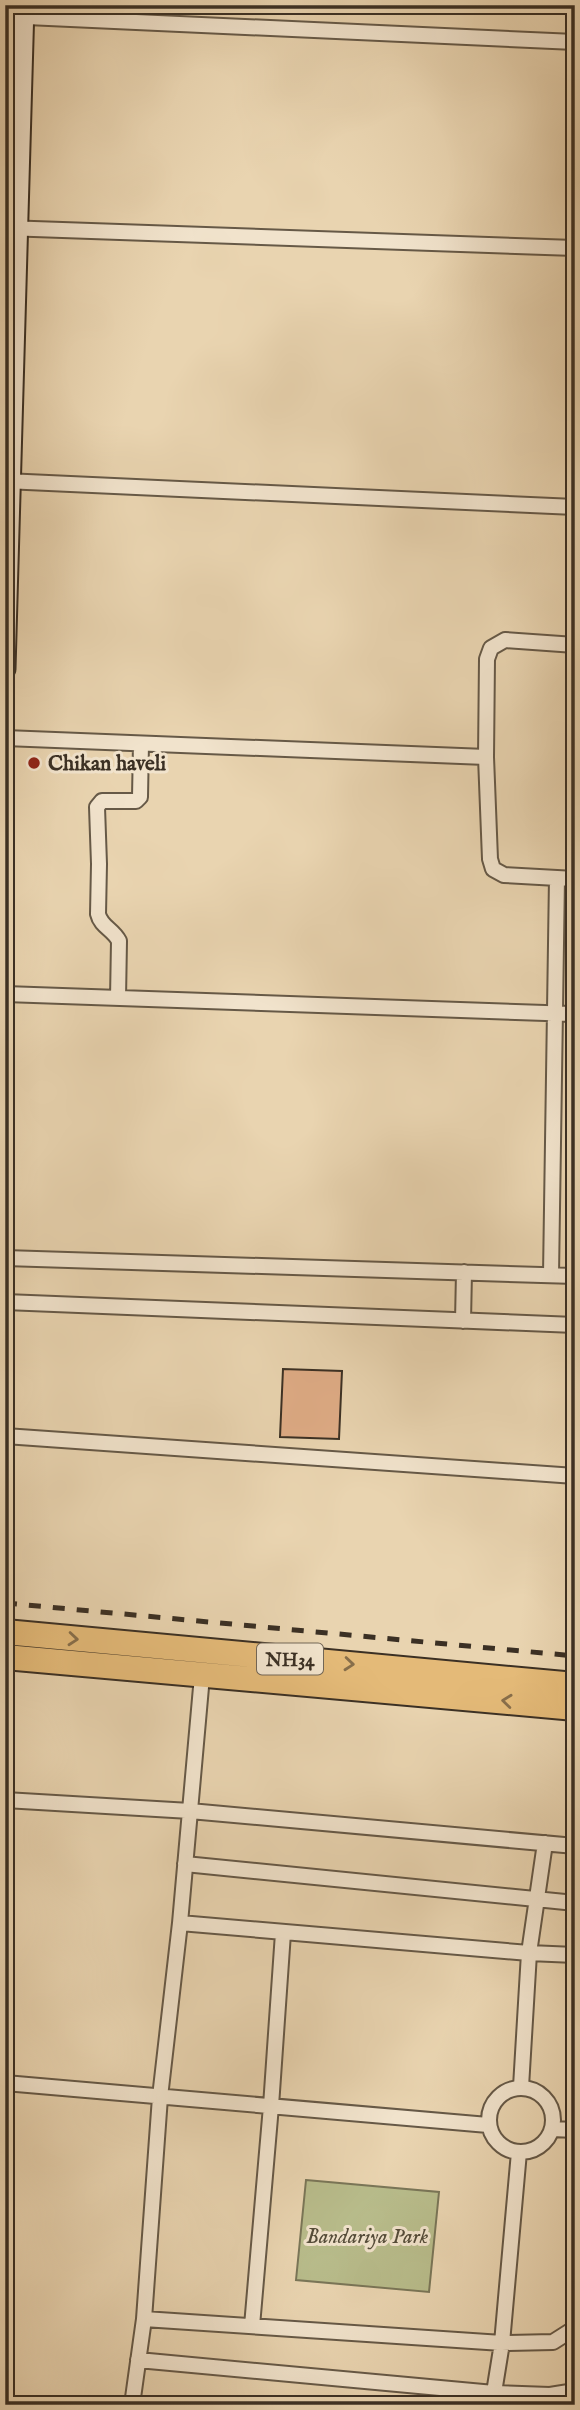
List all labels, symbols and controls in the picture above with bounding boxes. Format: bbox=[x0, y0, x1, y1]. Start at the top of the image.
place label: Chikan haveli bbox=[48, 751, 167, 778]
marker: Chikan haveli bbox=[26, 755, 42, 771]
one-way arrow bbox=[68, 1631, 79, 1646]
road number: NH34 bbox=[257, 1644, 323, 1674]
one-way arrow bbox=[343, 1656, 354, 1671]
one-way arrow bbox=[501, 1694, 512, 1709]
park label: Bandariya Park bbox=[306, 2224, 429, 2251]

